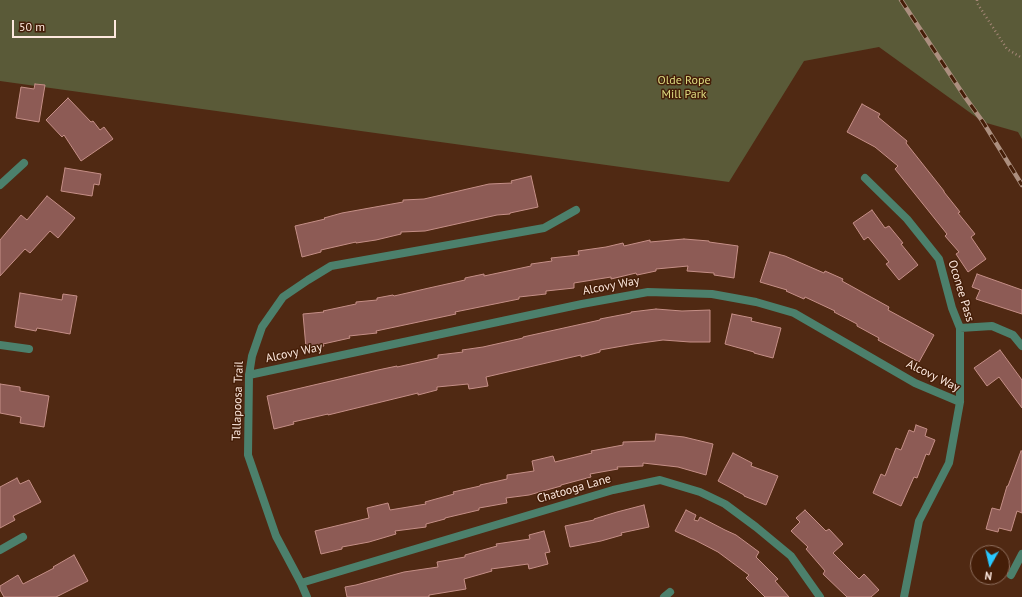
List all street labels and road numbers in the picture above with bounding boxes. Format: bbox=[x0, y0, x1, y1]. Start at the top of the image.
street label: Oconee Pass bbox=[945, 258, 977, 324]
street label: Alcovy Way bbox=[581, 273, 641, 299]
street label: Alcovy Way bbox=[264, 340, 324, 366]
street label: Alcovy Way bbox=[904, 357, 962, 395]
street label: Tallapoosa Trail bbox=[229, 361, 247, 441]
street label: Chatooga Lane bbox=[535, 472, 613, 506]

